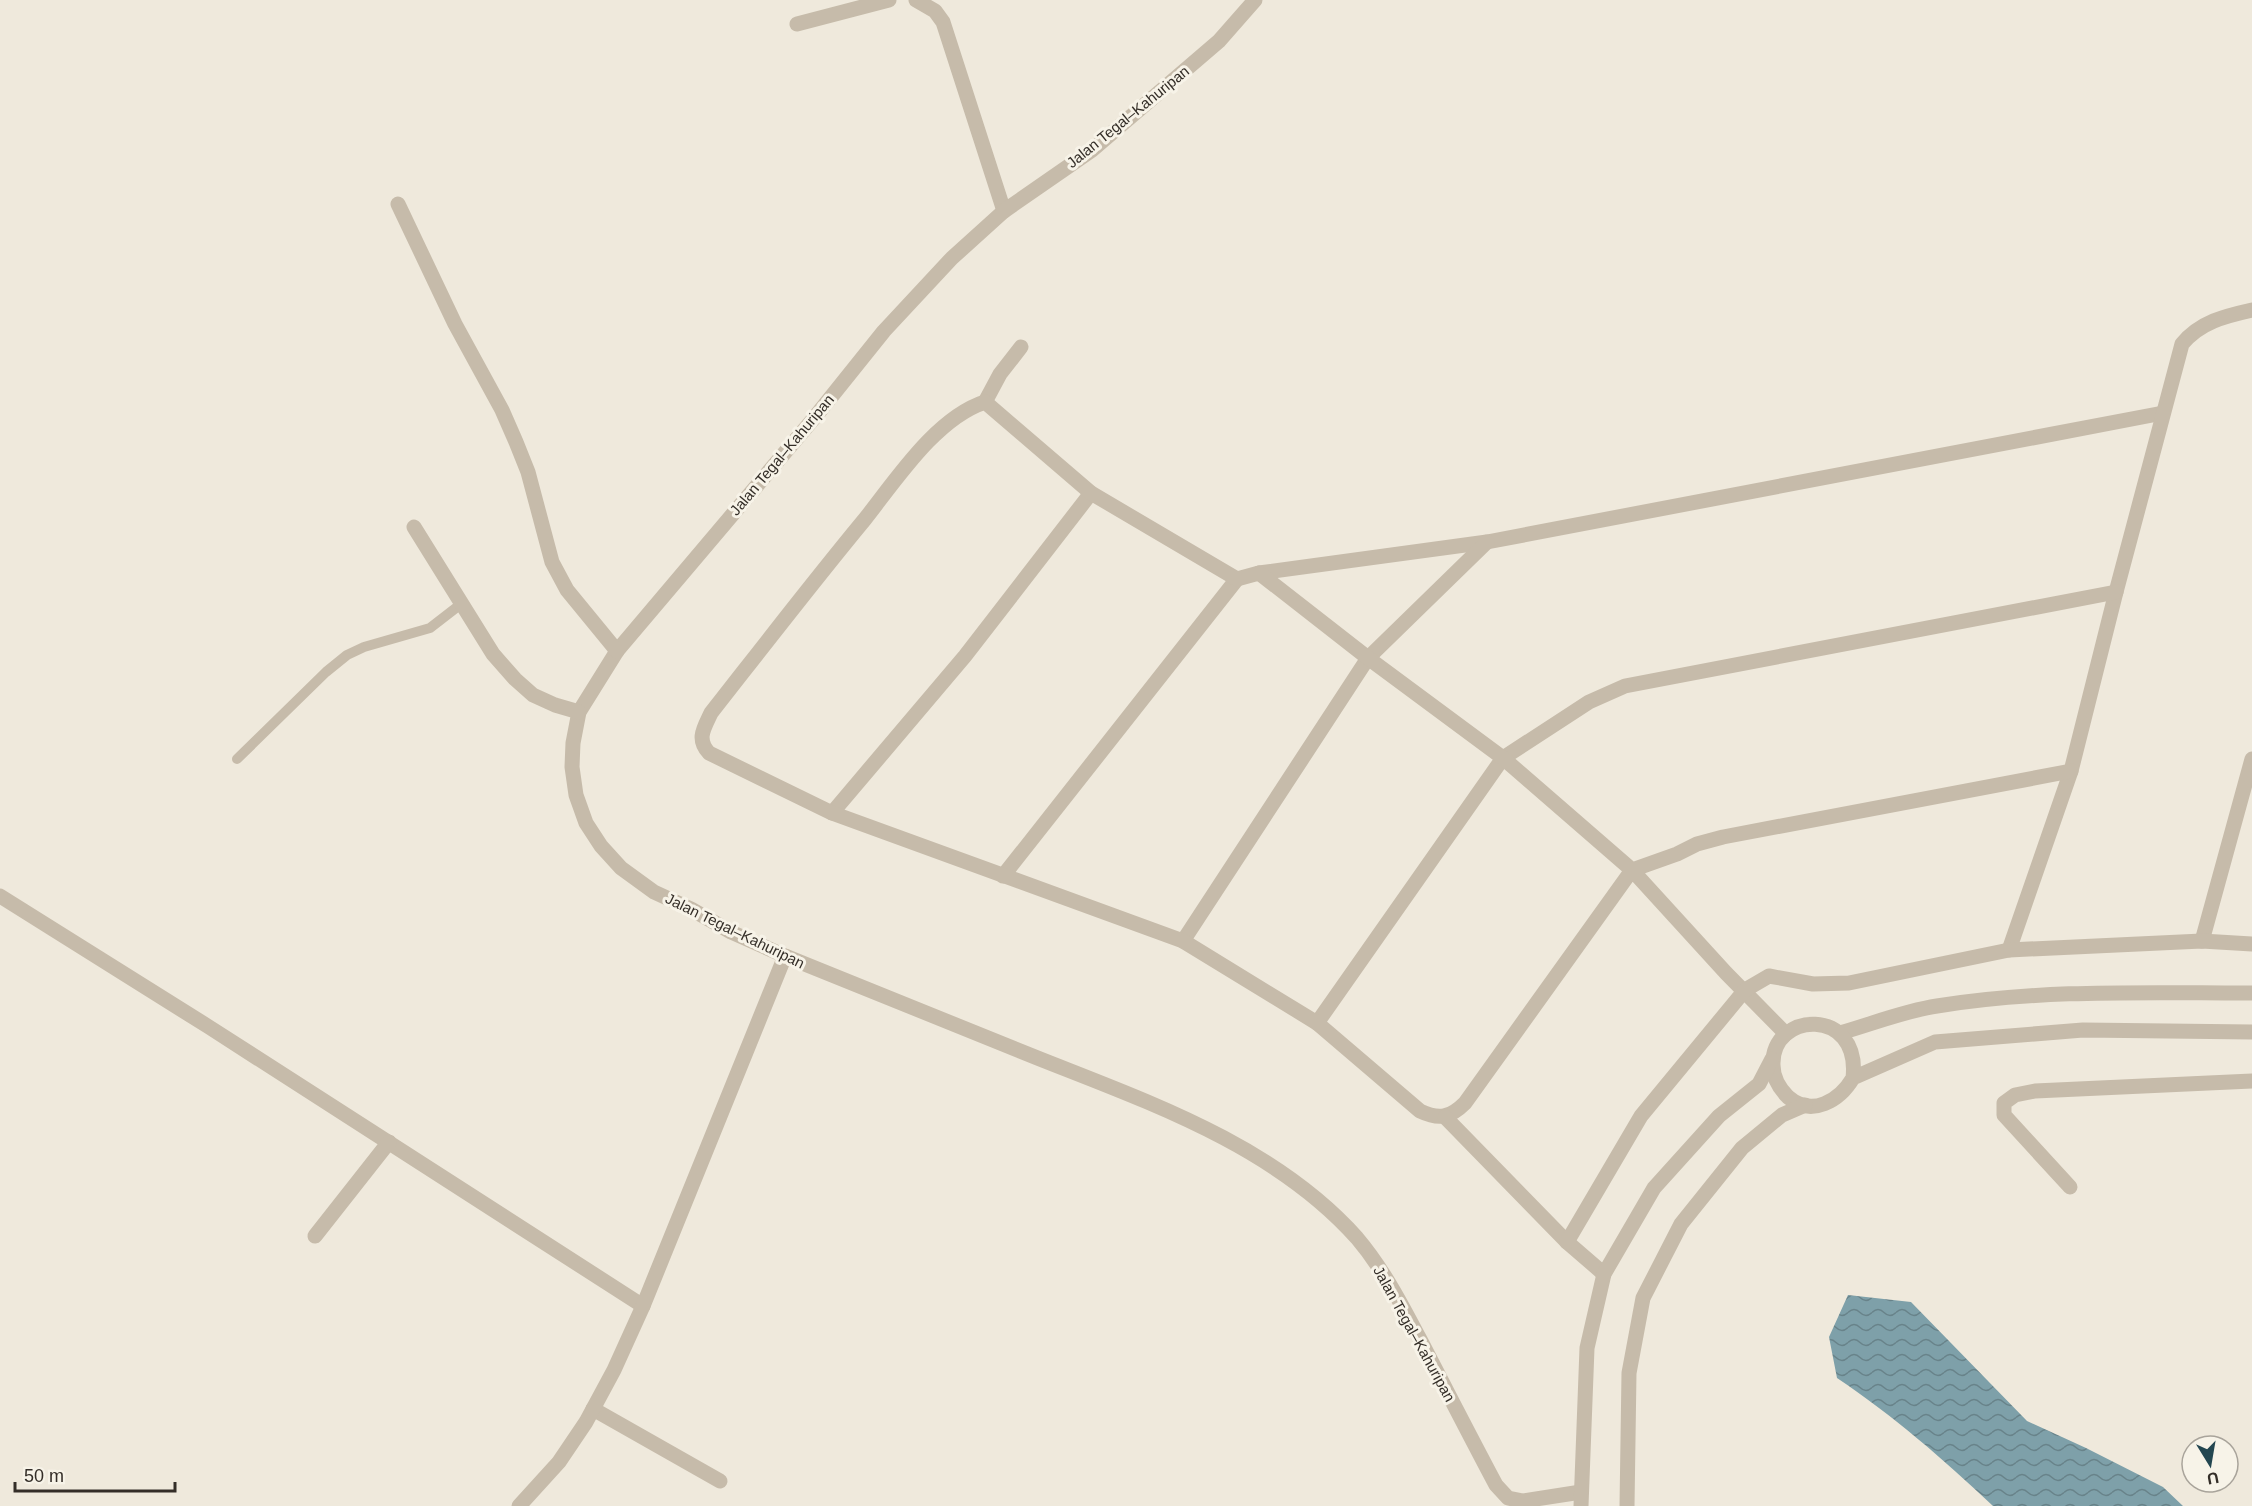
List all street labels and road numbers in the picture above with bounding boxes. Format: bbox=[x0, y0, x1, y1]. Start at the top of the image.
street label: Jalan Tegal–Kahuripan bbox=[1063, 62, 1192, 171]
street label: Jalan Tegal–Kahuripan bbox=[726, 391, 837, 518]
street label: Jalan Tegal–Kahuripan bbox=[663, 890, 807, 972]
street label: Jalan Tegal–Kahuripan bbox=[1370, 1263, 1459, 1404]

